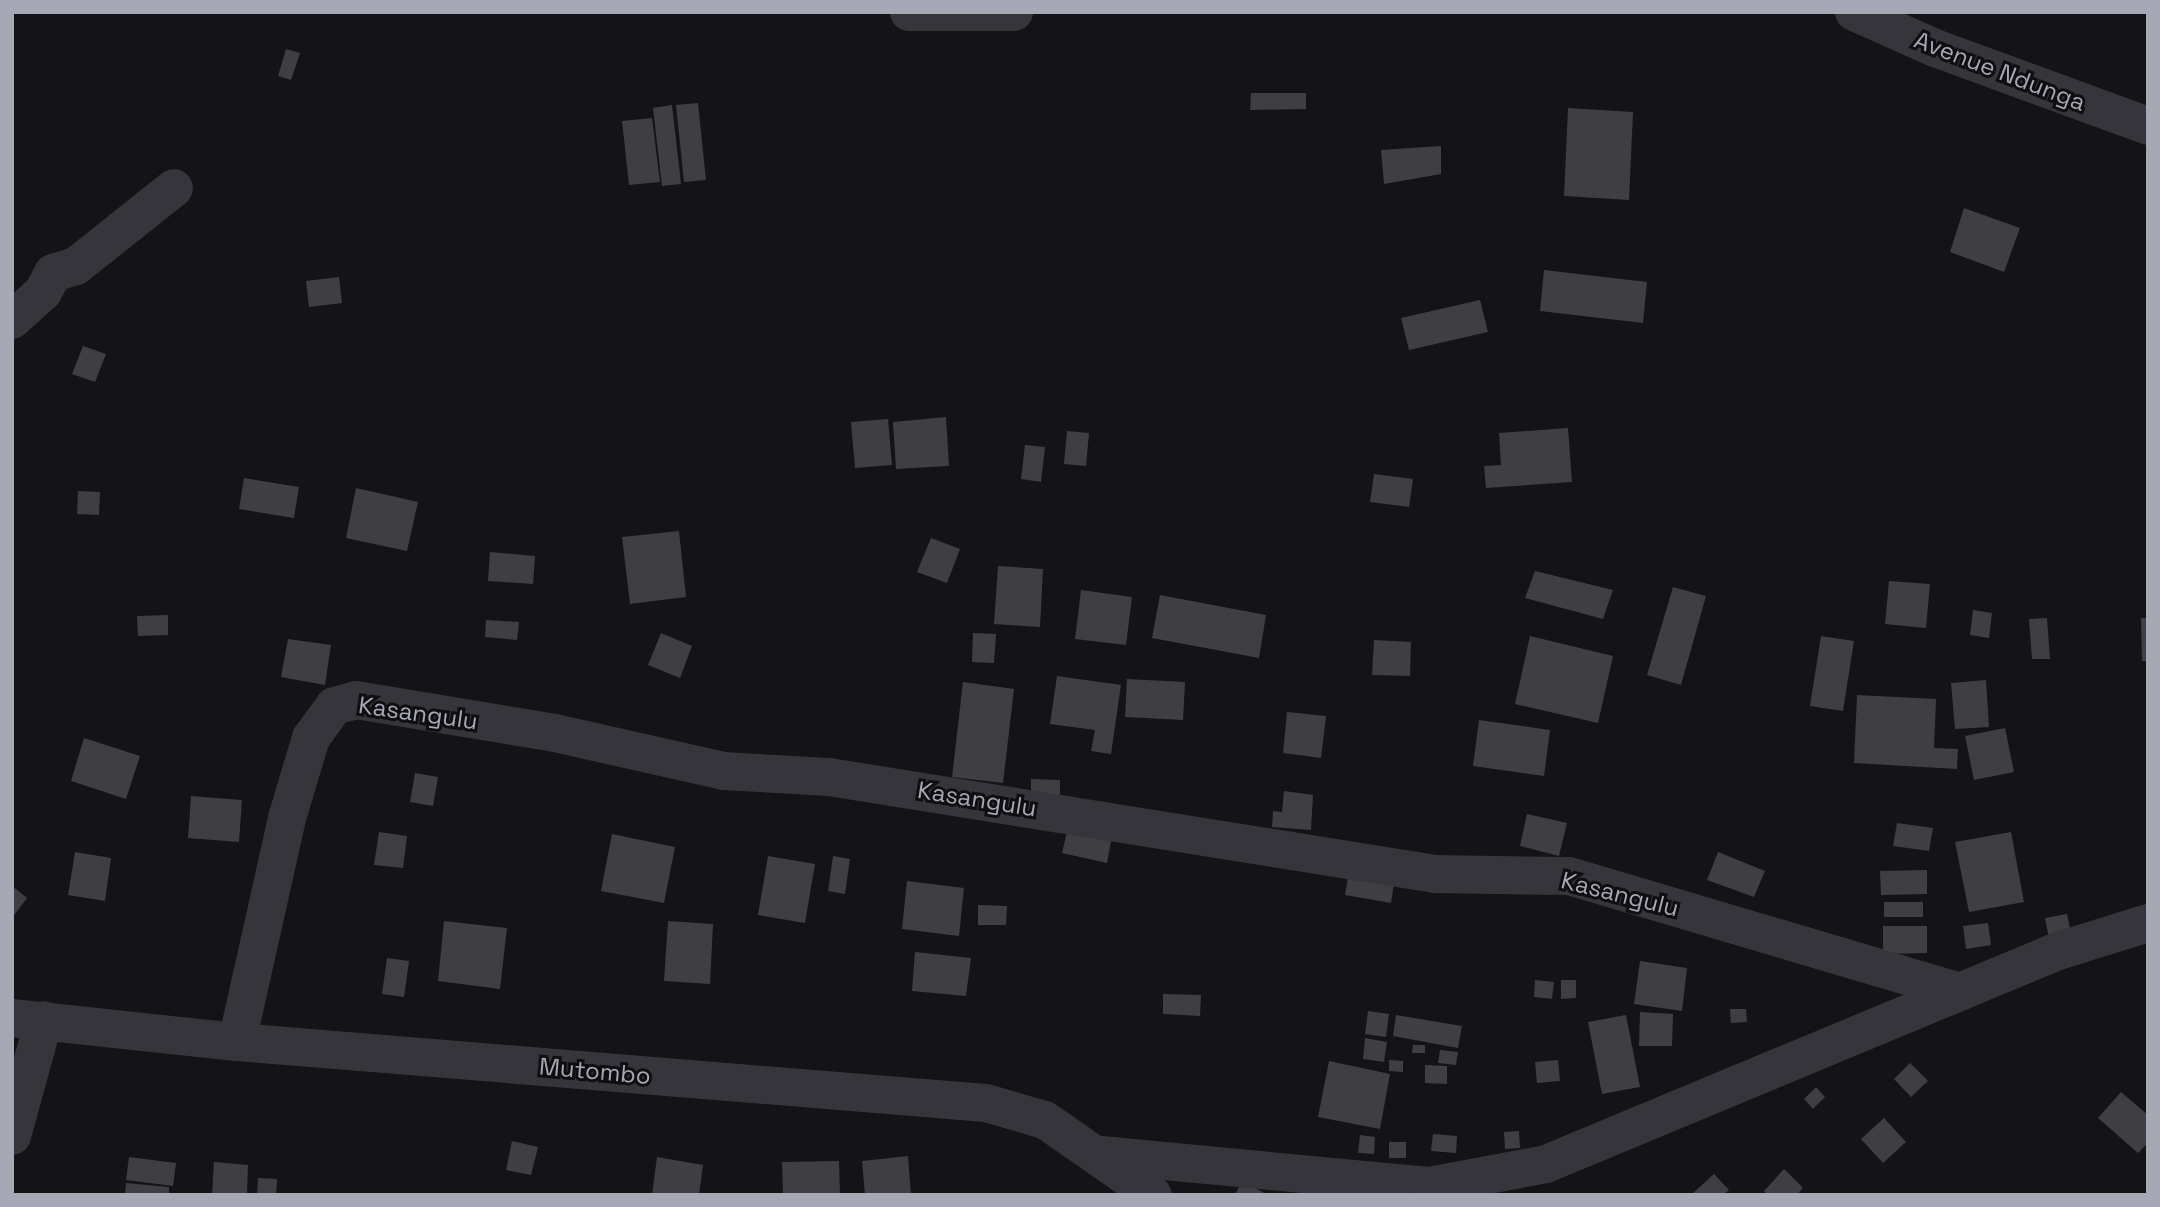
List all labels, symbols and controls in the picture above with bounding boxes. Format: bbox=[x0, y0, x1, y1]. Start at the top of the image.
street label: Avenue Ndunga bbox=[1910, 25, 2090, 117]
street label: Kasangulu bbox=[357, 690, 479, 736]
street label: Kasangulu bbox=[915, 775, 1039, 823]
street label: Kasangulu bbox=[1558, 866, 1682, 922]
street label: Mutombo bbox=[538, 1052, 652, 1090]

